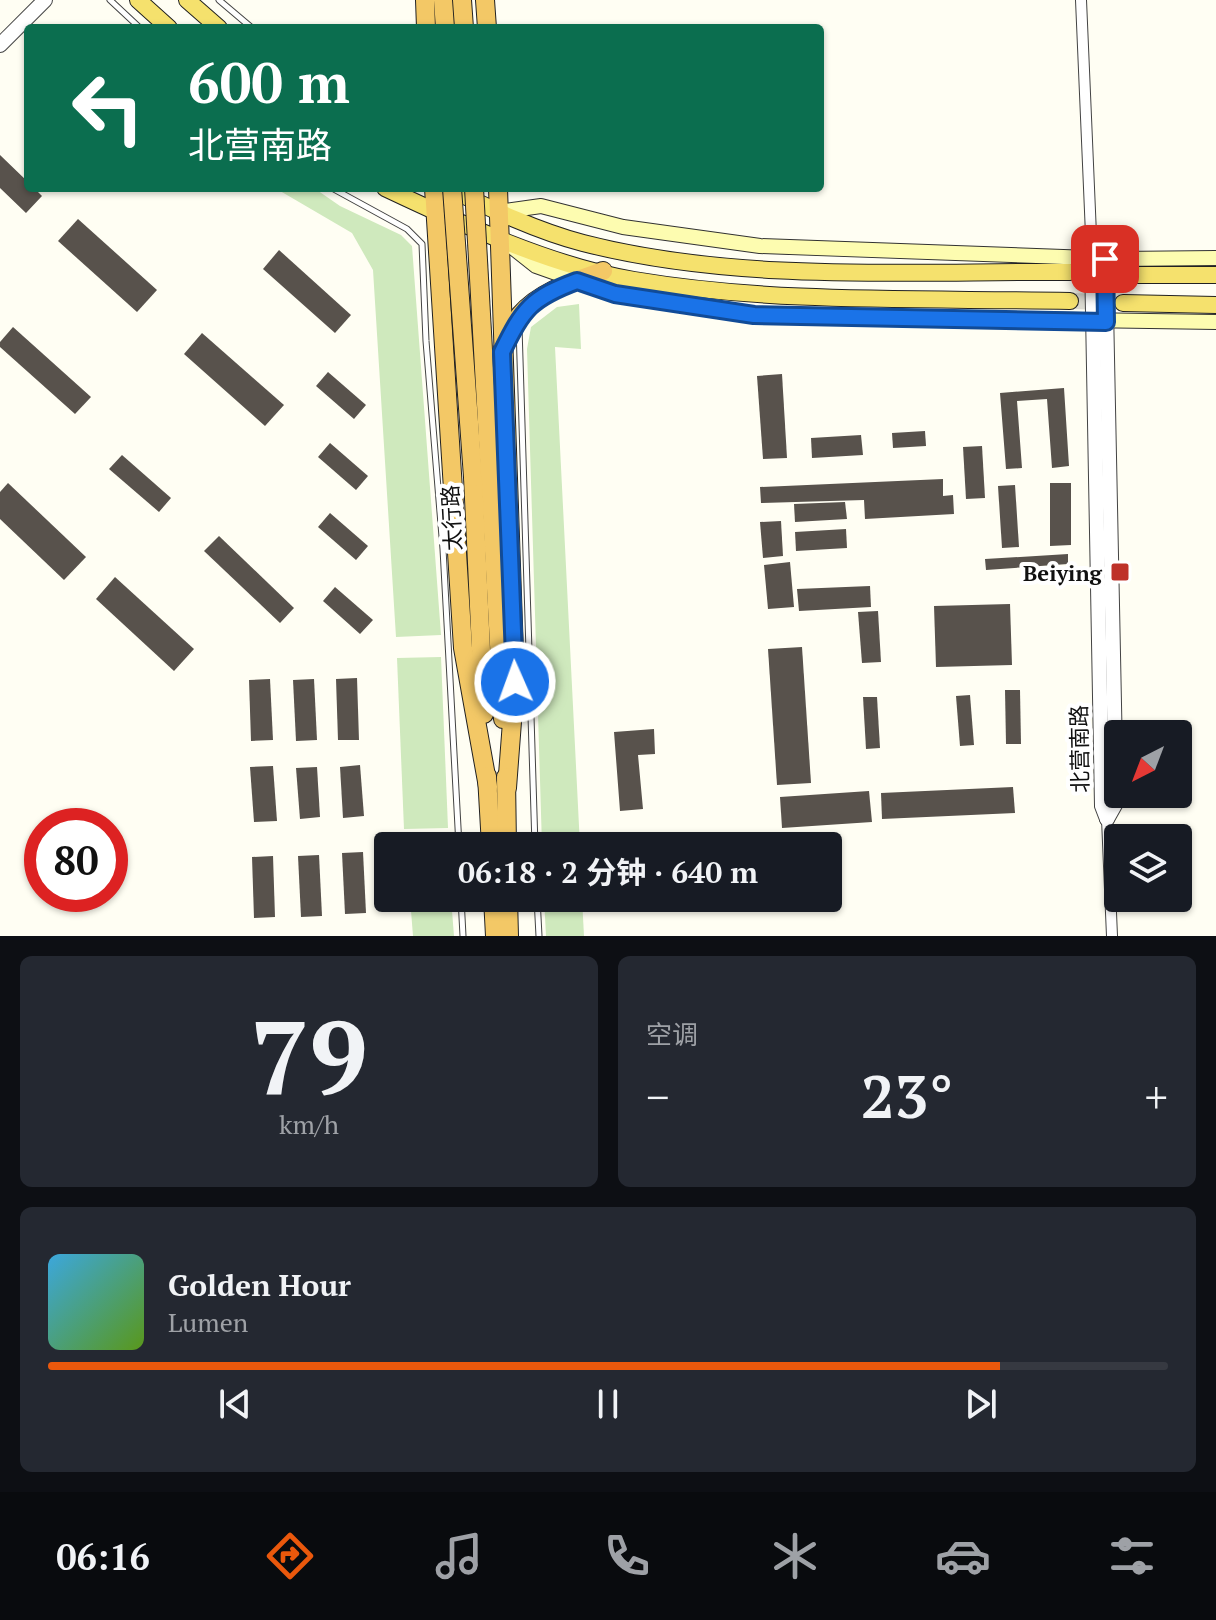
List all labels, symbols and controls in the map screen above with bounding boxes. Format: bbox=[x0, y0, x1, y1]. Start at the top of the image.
text: 600 m bbox=[188, 45, 350, 119]
icon: left bbox=[56, 56, 160, 160]
text: 北营南路 bbox=[188, 121, 332, 168]
pin bbox=[1071, 225, 1139, 293]
icon: arrive bbox=[1083, 237, 1127, 281]
street label: 太行路 bbox=[435, 484, 467, 552]
place label: Beiying bbox=[1023, 558, 1103, 587]
marker: Beiying bbox=[1109, 561, 1131, 583]
position arrow bbox=[473, 640, 557, 724]
street label: 北营南路 bbox=[1064, 705, 1094, 793]
north arrow bbox=[1104, 720, 1192, 808]
map controls bbox=[1104, 720, 1192, 912]
speed limit sign: 80 bbox=[24, 808, 128, 912]
button: layers bbox=[1104, 824, 1192, 912]
text: 06:18 · 2 分钟 · 640 m bbox=[458, 852, 758, 892]
text: 79 bbox=[250, 986, 368, 1124]
text: 空调 bbox=[646, 1017, 698, 1051]
text: 23° bbox=[861, 1056, 953, 1135]
text: − bbox=[646, 1067, 669, 1126]
text: + bbox=[1145, 1067, 1168, 1126]
text: km/h bbox=[279, 1107, 339, 1141]
text: Golden Hour bbox=[168, 1265, 351, 1305]
text: Lumen bbox=[168, 1305, 248, 1339]
icon: previous bbox=[213, 1382, 257, 1426]
icon: pause bbox=[586, 1382, 630, 1426]
icon: next bbox=[959, 1382, 1003, 1426]
icon: directions bbox=[262, 1528, 318, 1584]
icon: music bbox=[431, 1528, 487, 1584]
icon: phone bbox=[599, 1528, 655, 1584]
icon: climate bbox=[767, 1528, 823, 1584]
icon: car bbox=[935, 1528, 991, 1584]
icon: filters bbox=[1104, 1528, 1160, 1584]
text: 06:16 bbox=[56, 1533, 150, 1580]

